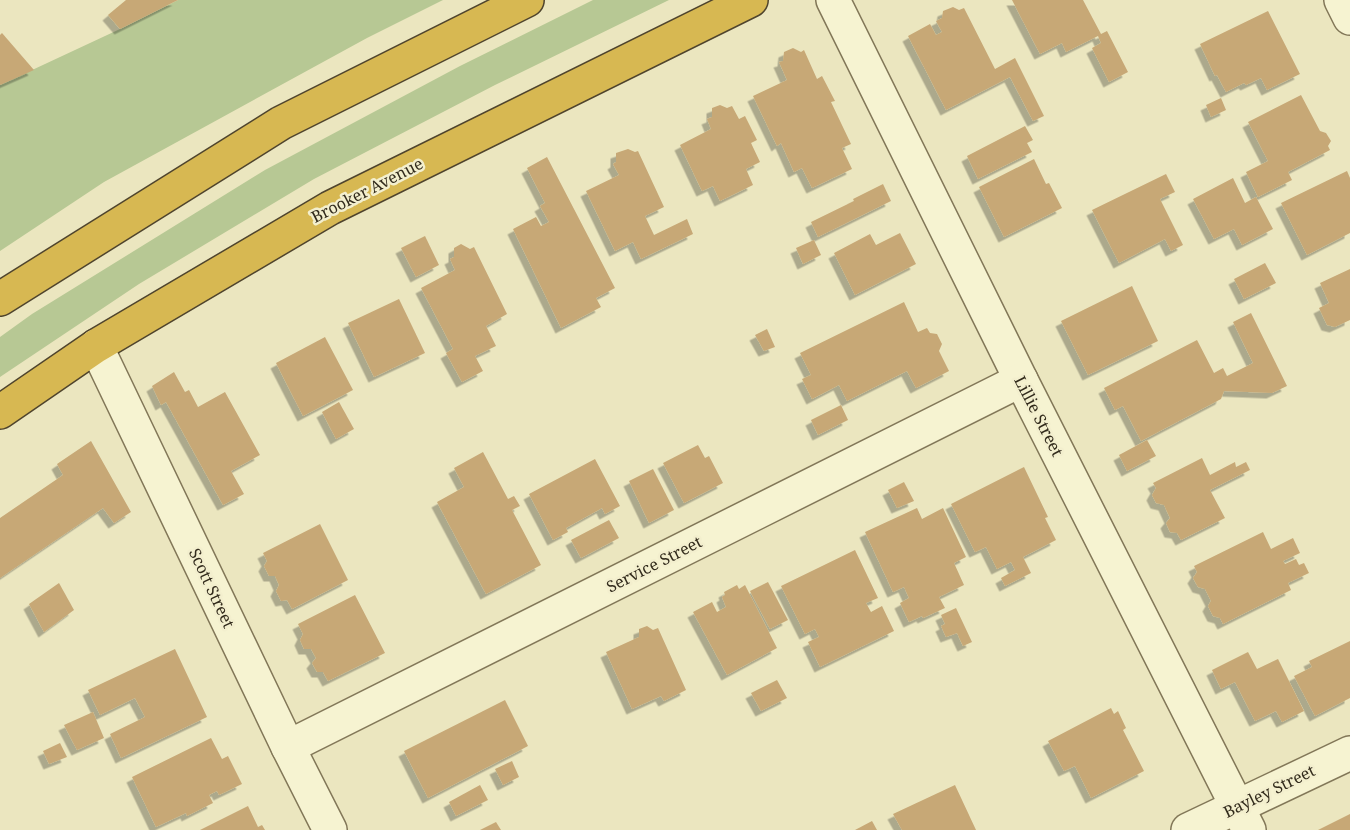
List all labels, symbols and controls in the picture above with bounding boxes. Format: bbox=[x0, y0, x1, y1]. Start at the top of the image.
street label: Brooker Avenue bbox=[307, 152, 427, 228]
street label: Lillie Street bbox=[1009, 372, 1069, 460]
street label: Service Street bbox=[602, 530, 706, 598]
street label: Scott Street bbox=[184, 544, 240, 632]
street label: Bayley Street bbox=[1219, 759, 1319, 823]

